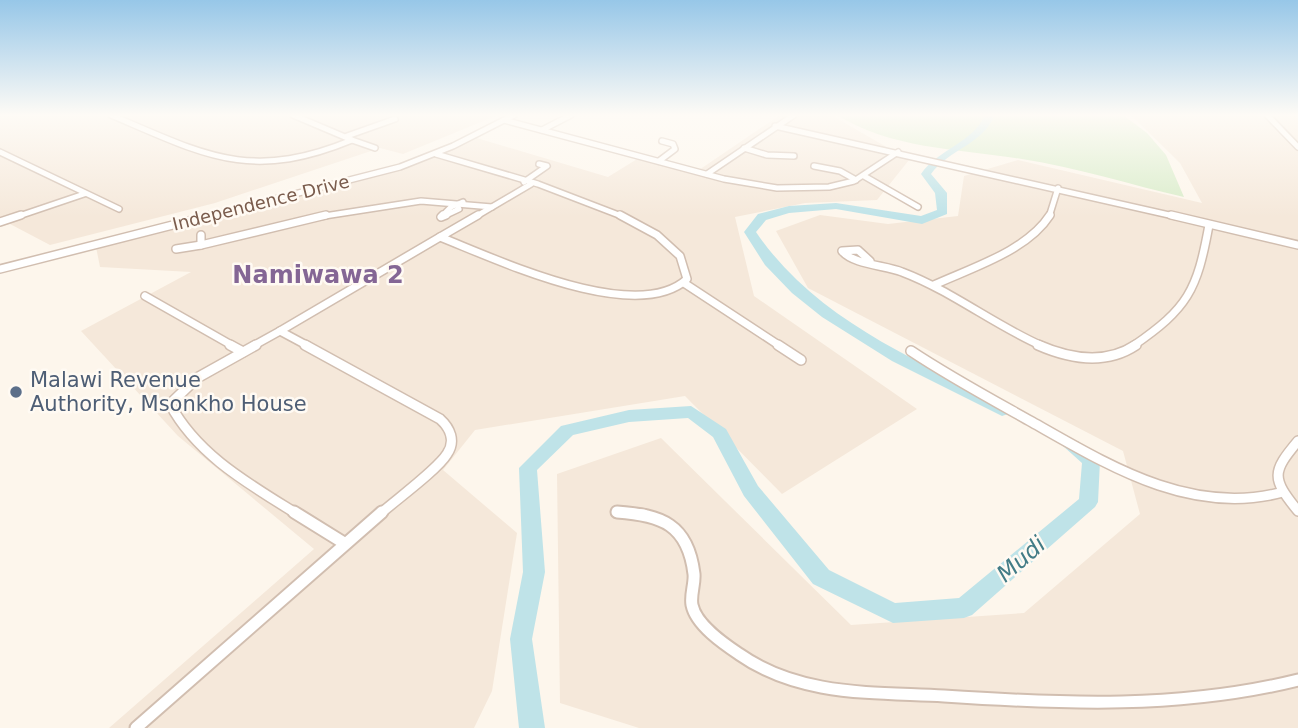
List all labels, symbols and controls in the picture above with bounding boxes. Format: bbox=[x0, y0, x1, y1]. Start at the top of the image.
street label: Independence Drive bbox=[170, 170, 352, 235]
district label: Namiwawa 2 bbox=[232, 261, 404, 289]
place label: Malawi Revenue Authority, Msonkho House bbox=[30, 368, 307, 416]
marker: Malawi Revenue Authority, Msonkho House bbox=[8, 384, 24, 400]
water label: Mudi bbox=[992, 531, 1051, 587]

